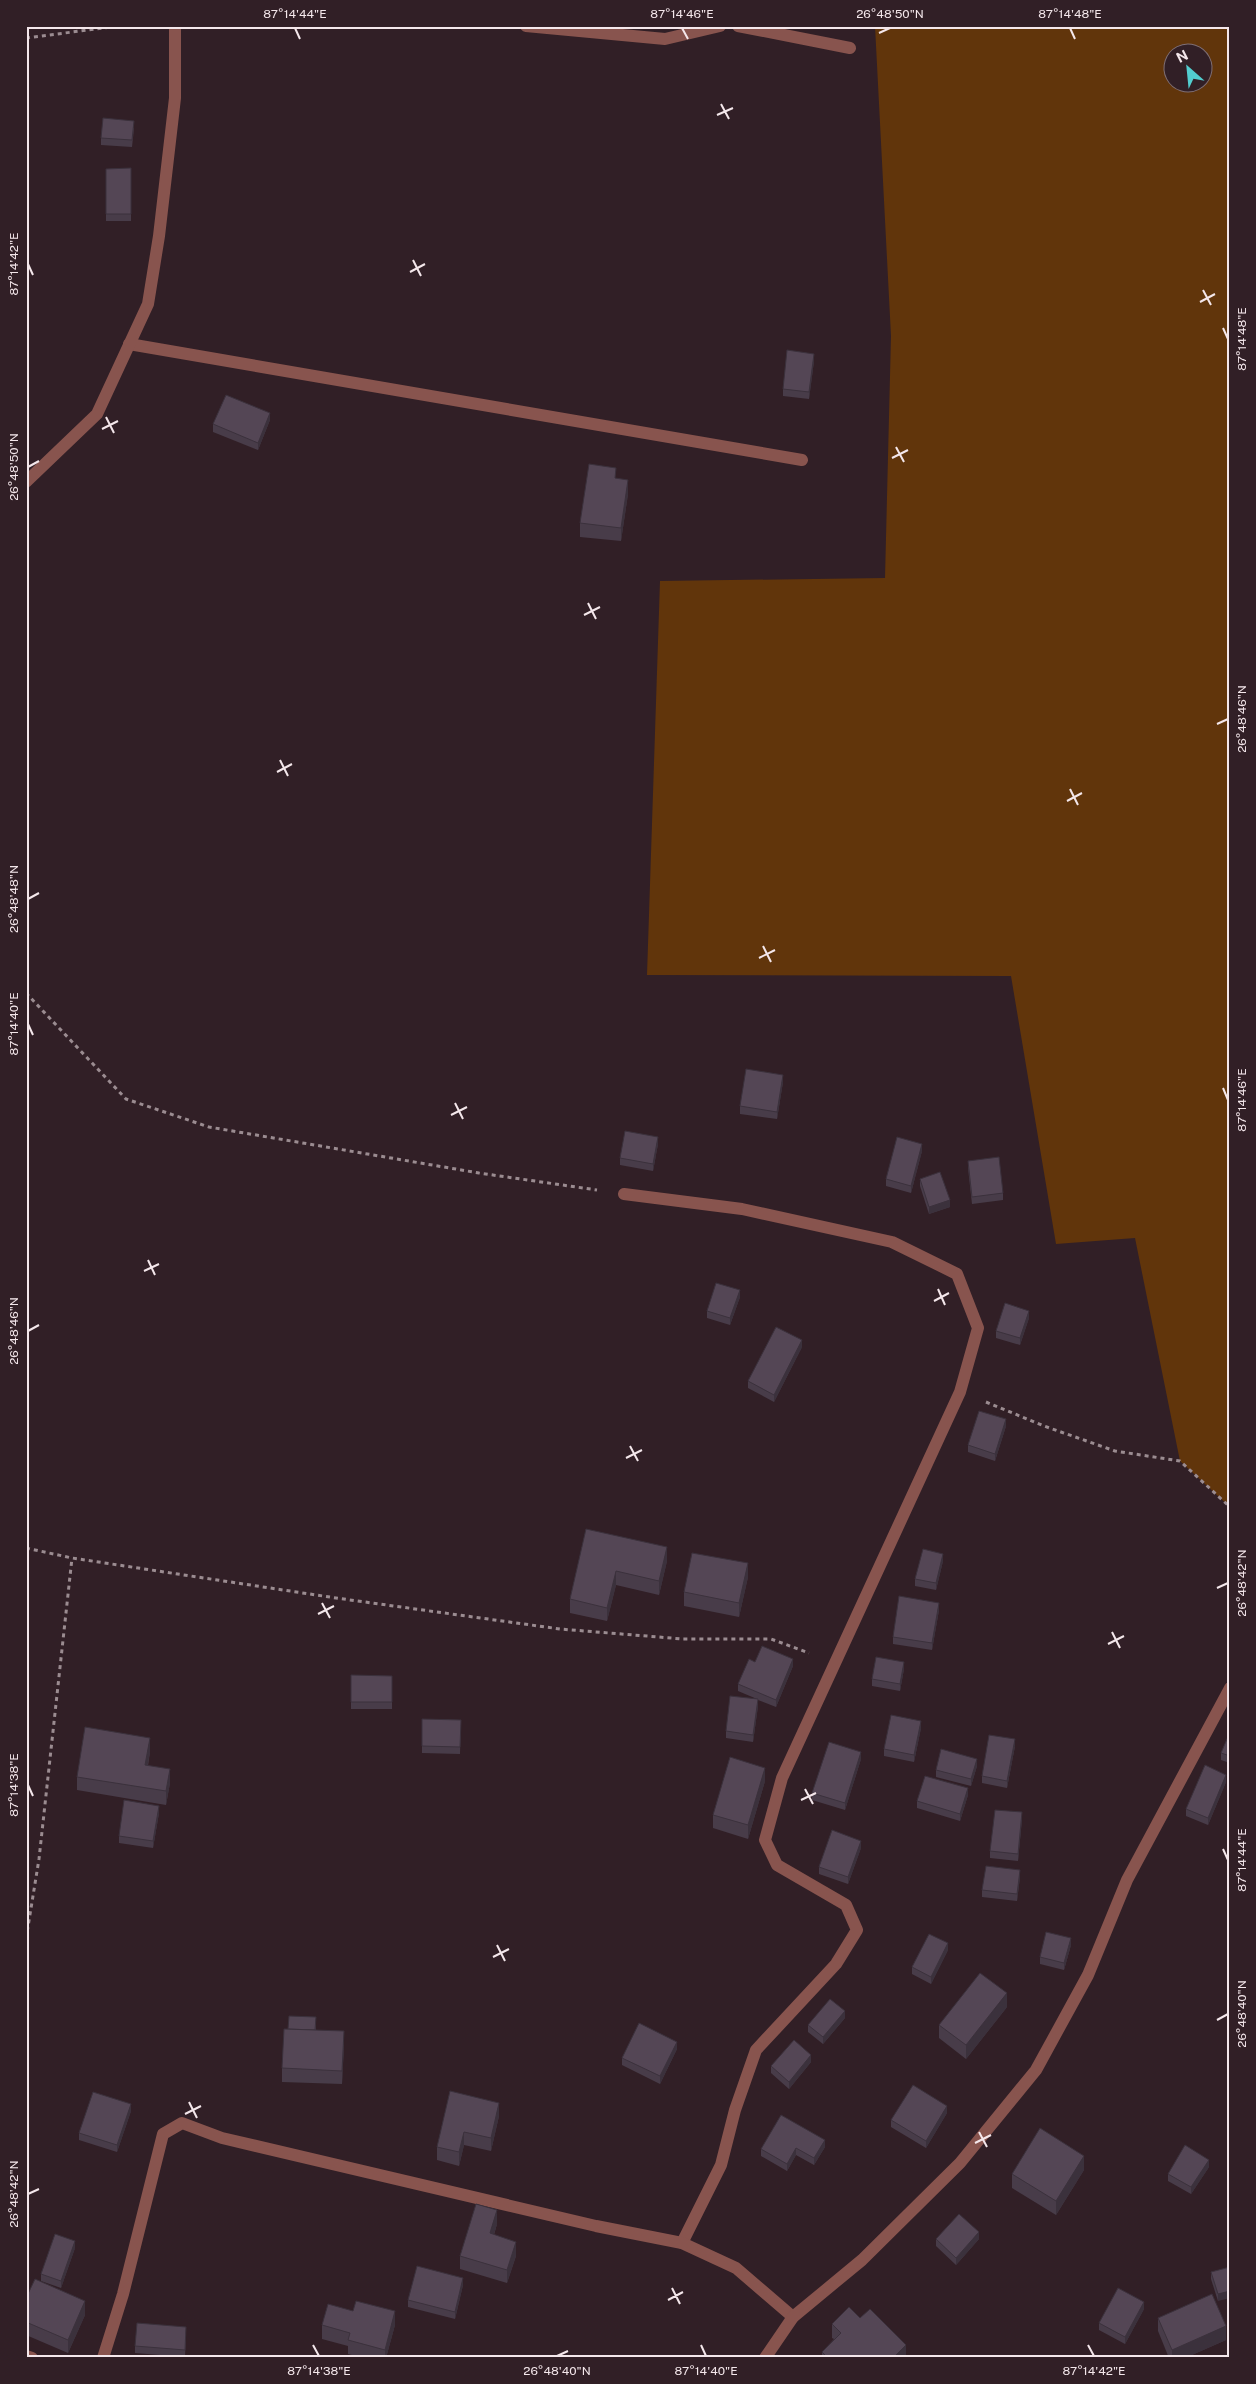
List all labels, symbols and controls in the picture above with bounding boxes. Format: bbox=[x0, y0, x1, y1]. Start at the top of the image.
text: 87°14'44"E bbox=[263, 7, 327, 21]
text: 87°14'46"E bbox=[650, 7, 714, 21]
text: 26°48'50"N bbox=[856, 7, 924, 21]
text: 87°14'48"E bbox=[1038, 7, 1102, 21]
north arrow bbox=[1164, 42, 1214, 92]
text: N bbox=[1174, 47, 1191, 66]
text: 87°14'42"E bbox=[7, 233, 21, 295]
text: 87°14'48"E bbox=[1235, 307, 1249, 371]
text: 26°48'50"N bbox=[7, 433, 21, 501]
text: 26°48'46"N bbox=[1235, 685, 1249, 753]
text: 26°48'48"N bbox=[7, 865, 21, 933]
text: 87°14'40"E bbox=[7, 992, 21, 1056]
text: 87°14'46"E bbox=[1235, 1068, 1249, 1132]
text: 26°48'46"N bbox=[7, 1297, 21, 1365]
text: 26°48'42"N bbox=[1235, 1549, 1249, 1617]
text: 87°14'38"E bbox=[7, 1753, 21, 1817]
text: 87°14'44"E bbox=[1235, 1828, 1249, 1892]
text: 26°48'40"N bbox=[1235, 1980, 1249, 2048]
text: 26°48'42"N bbox=[7, 2160, 21, 2228]
text: 87°14'38"E bbox=[287, 2364, 351, 2378]
text: 26°48'40"N bbox=[523, 2364, 591, 2378]
text: 87°14'40"E bbox=[674, 2364, 738, 2378]
text: 87°14'42"E bbox=[1063, 2364, 1125, 2378]

